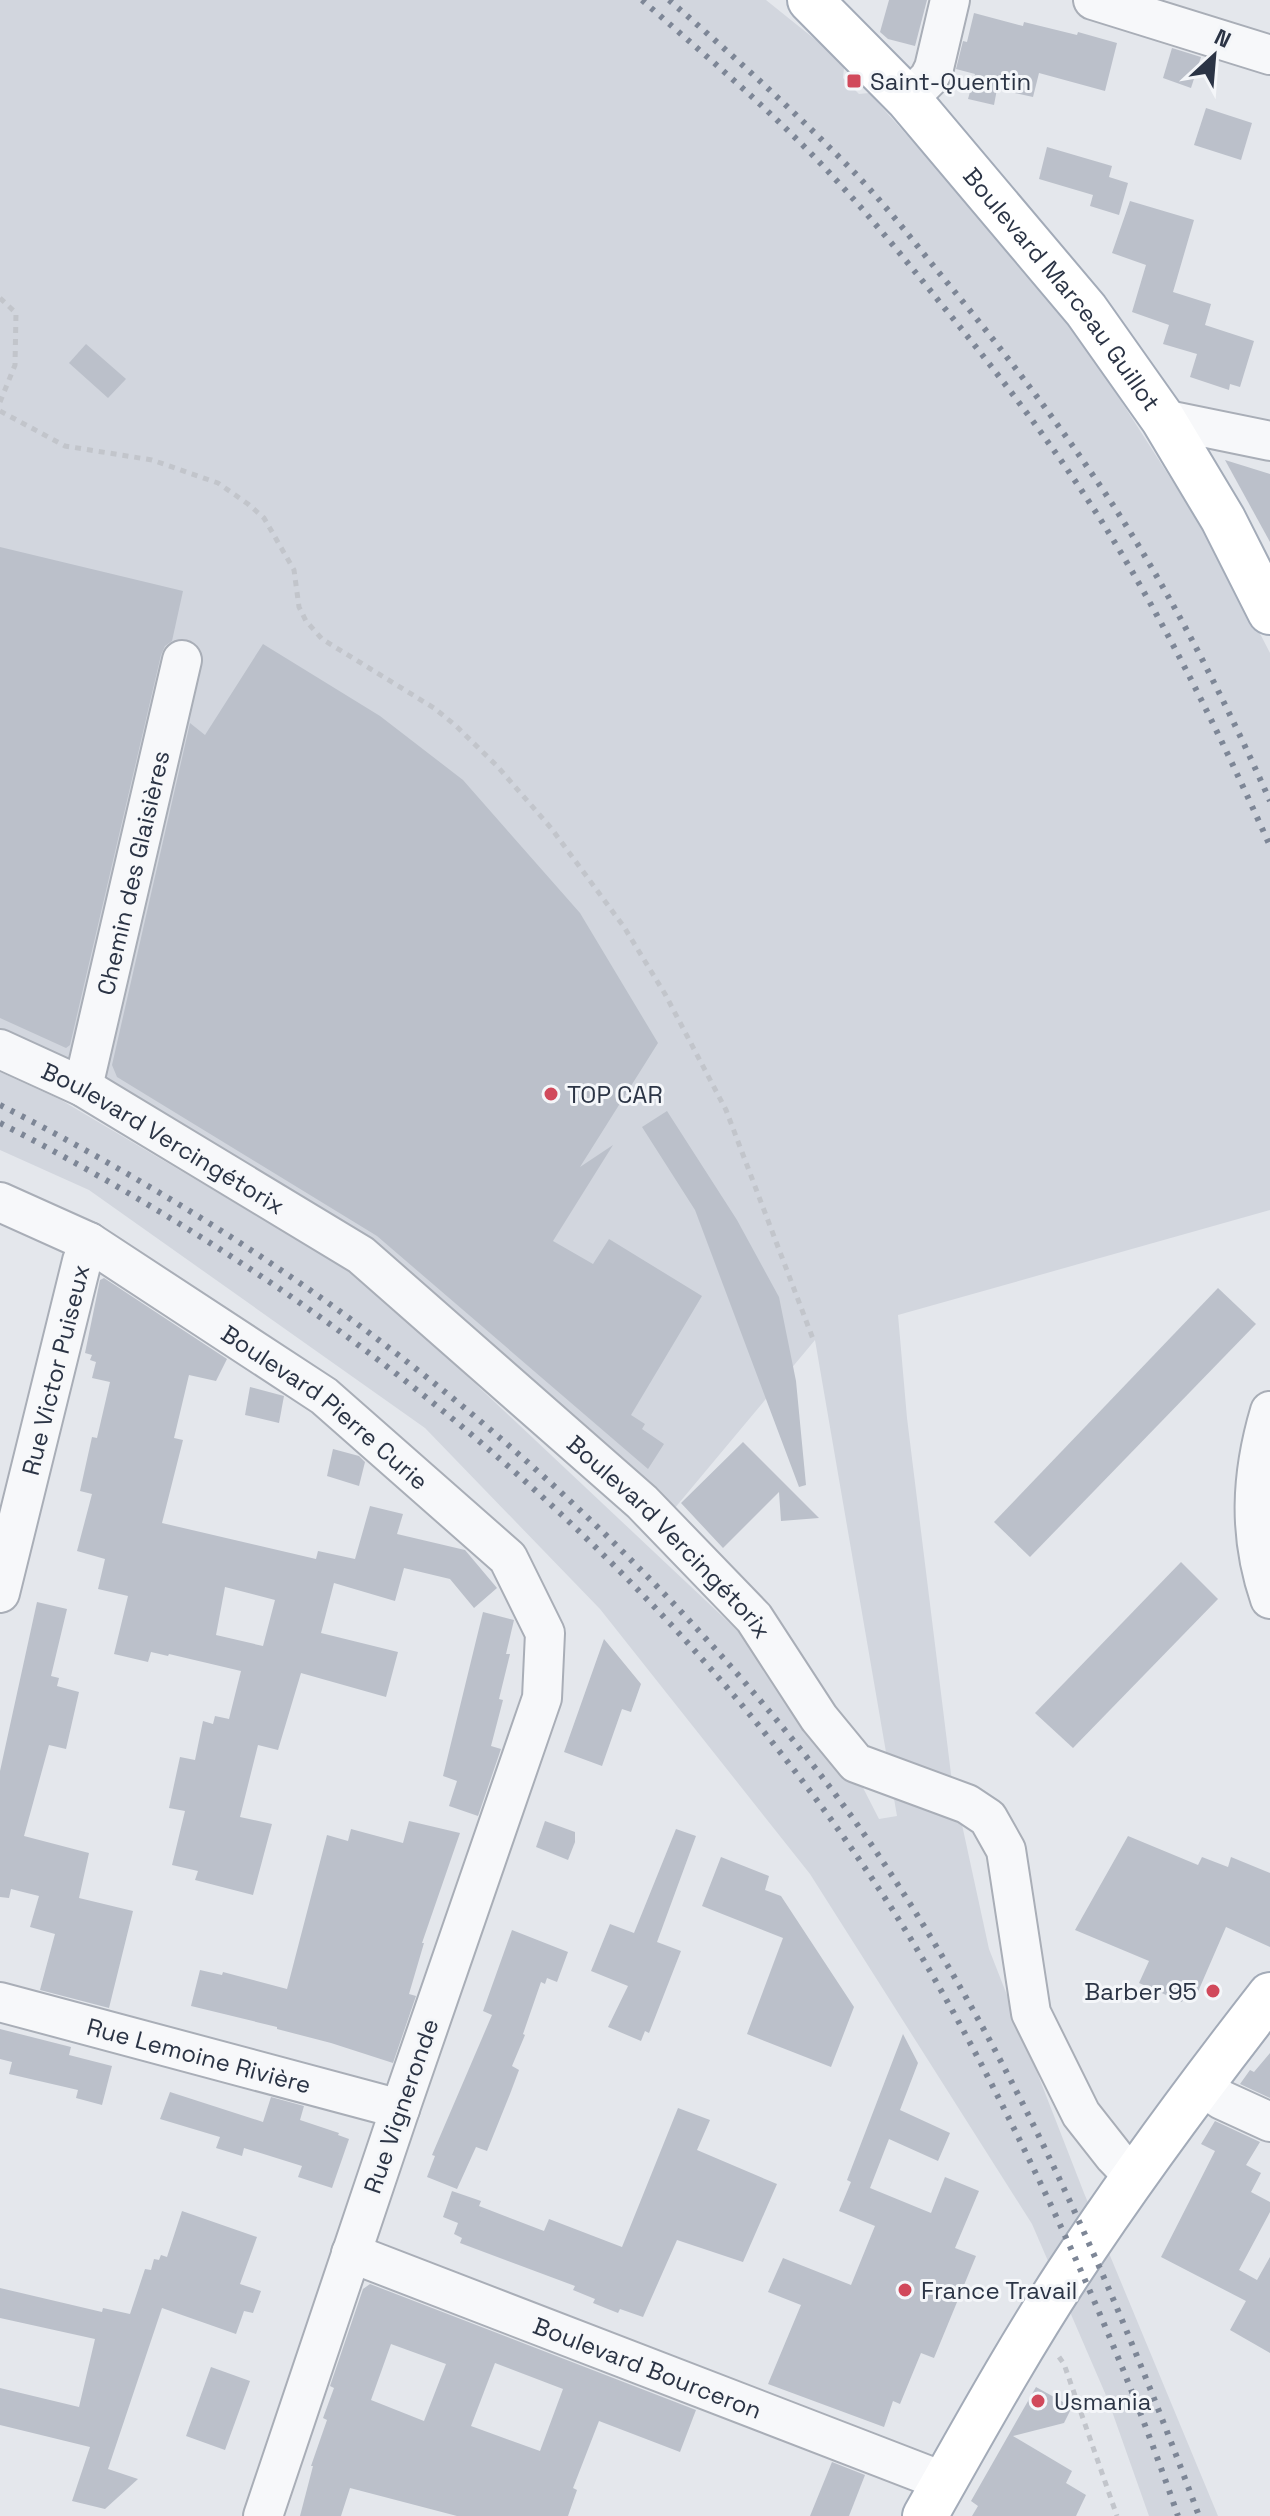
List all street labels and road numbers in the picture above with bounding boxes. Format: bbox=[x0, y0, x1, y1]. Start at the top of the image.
street label: Boulevard Marceau Guillot bbox=[957, 161, 1168, 416]
street label: Chemin des Glaisières bbox=[89, 747, 176, 998]
street label: Boulevard Vercingétorix bbox=[37, 1055, 291, 1221]
street label: Rue Victor Puiseux bbox=[14, 1261, 96, 1478]
street label: Boulevard Pierre Curie bbox=[216, 1318, 435, 1496]
street label: Boulevard Vercingétorix bbox=[561, 1428, 778, 1644]
street label: Rue Lemoine Rivière bbox=[83, 2010, 315, 2100]
street label: Rue Vigneronde bbox=[357, 2015, 445, 2197]
street label: Boulevard Bourceron bbox=[529, 2309, 766, 2425]

